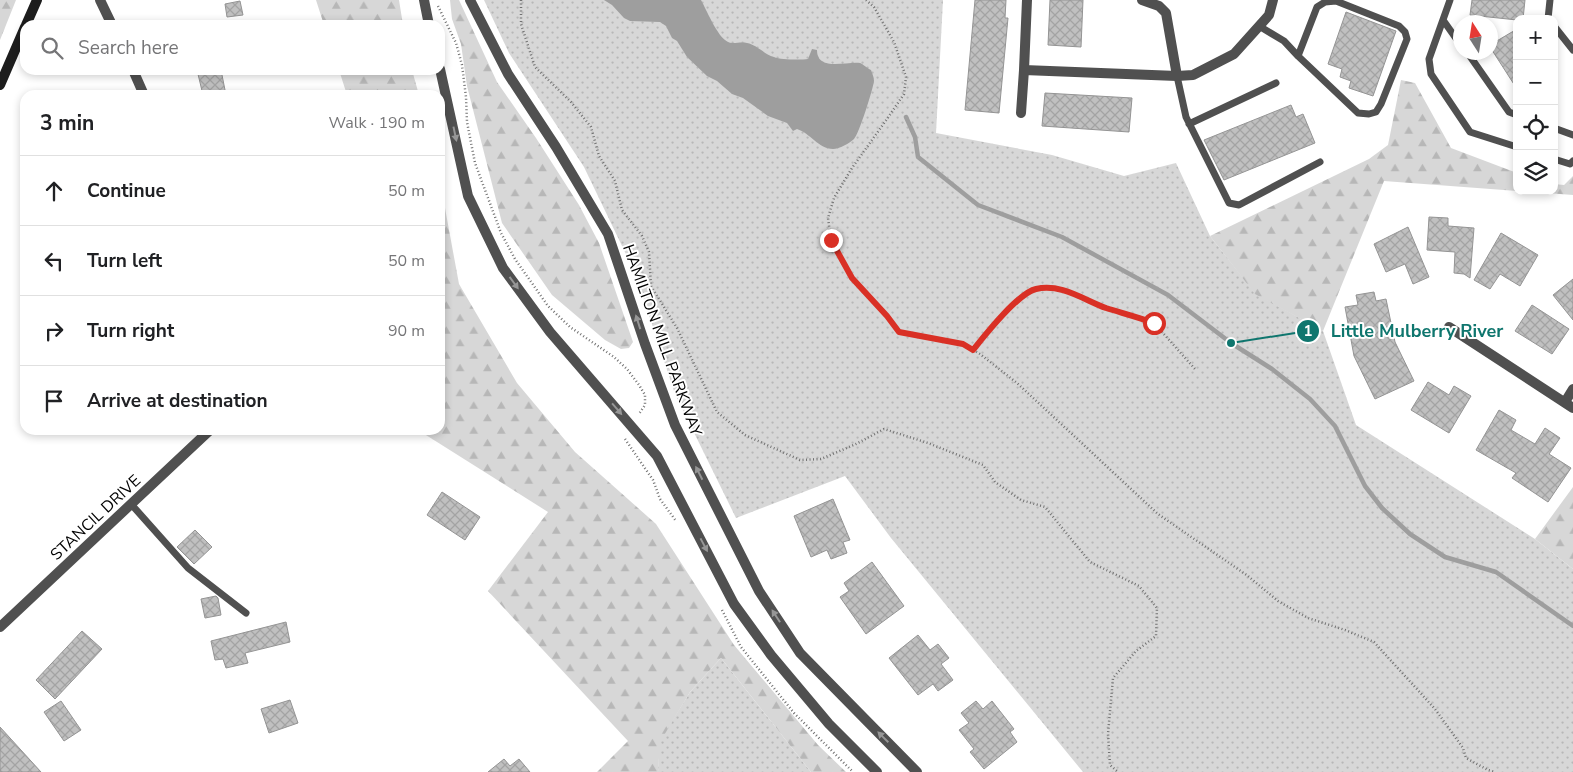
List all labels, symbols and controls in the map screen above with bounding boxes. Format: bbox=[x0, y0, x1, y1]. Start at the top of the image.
north arrow bbox=[1453, 15, 1498, 60]
map controls bbox=[1513, 15, 1558, 195]
button: + bbox=[1513, 15, 1558, 60]
search box bbox=[20, 20, 445, 75]
icon: search bbox=[38, 34, 66, 62]
text: Search here bbox=[78, 35, 179, 61]
button: − bbox=[1513, 60, 1558, 105]
button: locate bbox=[1513, 105, 1558, 150]
text: 3 min bbox=[40, 109, 94, 137]
text: Walk · 190 m bbox=[329, 112, 425, 134]
one-way arrow bbox=[451, 126, 459, 142]
button: layers bbox=[1513, 150, 1558, 195]
icon: ahead bbox=[40, 177, 68, 205]
text: Continue bbox=[87, 178, 166, 204]
text: 50 m bbox=[388, 180, 425, 202]
route end bbox=[820, 229, 843, 252]
street label: HAMILTON MILL PARKWAY bbox=[617, 241, 707, 440]
icon: left bbox=[40, 247, 68, 275]
text: Turn left bbox=[87, 248, 162, 274]
text: 50 m bbox=[388, 250, 425, 272]
one-way arrow bbox=[509, 276, 519, 290]
route start bbox=[1143, 312, 1166, 335]
one-way arrow bbox=[634, 315, 641, 330]
callout: Little Mulberry River bbox=[1296, 315, 1513, 348]
icon: right bbox=[40, 317, 68, 345]
text: Turn right bbox=[87, 318, 174, 344]
text: Little Mulberry River bbox=[1331, 319, 1503, 343]
text: 90 m bbox=[388, 320, 425, 342]
text: 1 bbox=[1303, 321, 1313, 341]
icon: arrive bbox=[40, 387, 68, 415]
text: Arrive at destination bbox=[87, 388, 268, 414]
one-way arrow bbox=[611, 403, 623, 415]
one-way arrow bbox=[695, 465, 703, 480]
street label: STANCIL DRIVE bbox=[46, 470, 146, 565]
one-way arrow bbox=[700, 538, 708, 552]
one-way arrow bbox=[771, 609, 780, 622]
one-way arrow bbox=[877, 731, 889, 743]

